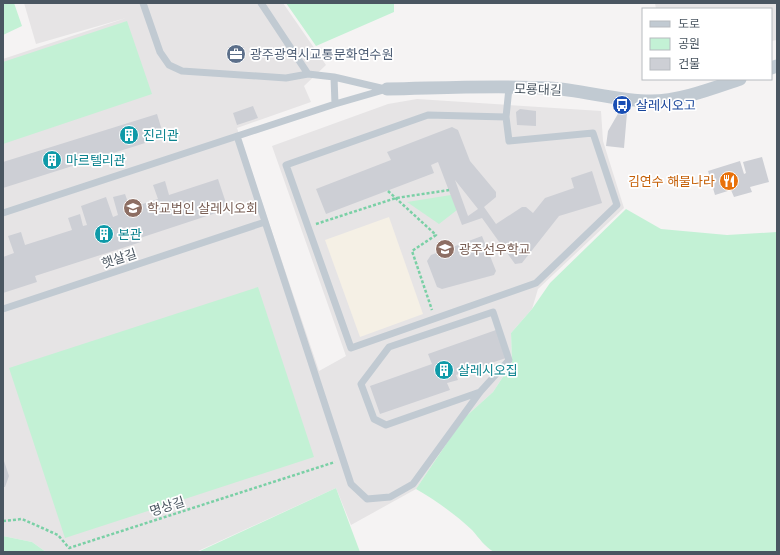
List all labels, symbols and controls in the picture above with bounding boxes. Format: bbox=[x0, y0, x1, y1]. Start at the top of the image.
legend bbox=[642, 8, 772, 80]
text: 도로 bbox=[678, 17, 700, 31]
text: 공원 bbox=[678, 37, 700, 51]
office icon: 광주광역시교통문화연수원 bbox=[225, 43, 247, 65]
place label: 광주광역시교통문화연수원 bbox=[250, 47, 394, 63]
text: 건물 bbox=[678, 57, 700, 71]
street label: 모룡대길 bbox=[514, 81, 562, 99]
bus stop icon: 살레시오고 bbox=[611, 94, 633, 116]
place label: 살레시오고 bbox=[636, 98, 696, 114]
building icon: 진리관 bbox=[118, 124, 140, 146]
place label: 진리관 bbox=[143, 128, 179, 144]
building icon: 마르텔리관 bbox=[41, 149, 63, 171]
place label: 마르텔리관 bbox=[66, 153, 126, 169]
restaurant icon: 김연수 해물나라 bbox=[718, 170, 740, 192]
place label: 김연수 해물나라 bbox=[628, 174, 715, 190]
school or university icon: 학교법인 살레시오회 bbox=[122, 197, 144, 219]
place label: 학교법인 살레시오회 bbox=[147, 201, 258, 217]
building icon: 본관 bbox=[93, 223, 115, 245]
place label: 본관 bbox=[118, 227, 142, 243]
school or university icon: 광주선우학교 bbox=[434, 238, 456, 260]
place label: 광주선우학교 bbox=[459, 242, 531, 258]
street label: 햇살길 bbox=[100, 246, 139, 272]
building icon: 살레시오집 bbox=[433, 359, 455, 381]
place label: 살레시오집 bbox=[458, 363, 518, 379]
street label: 명상길 bbox=[148, 494, 187, 520]

